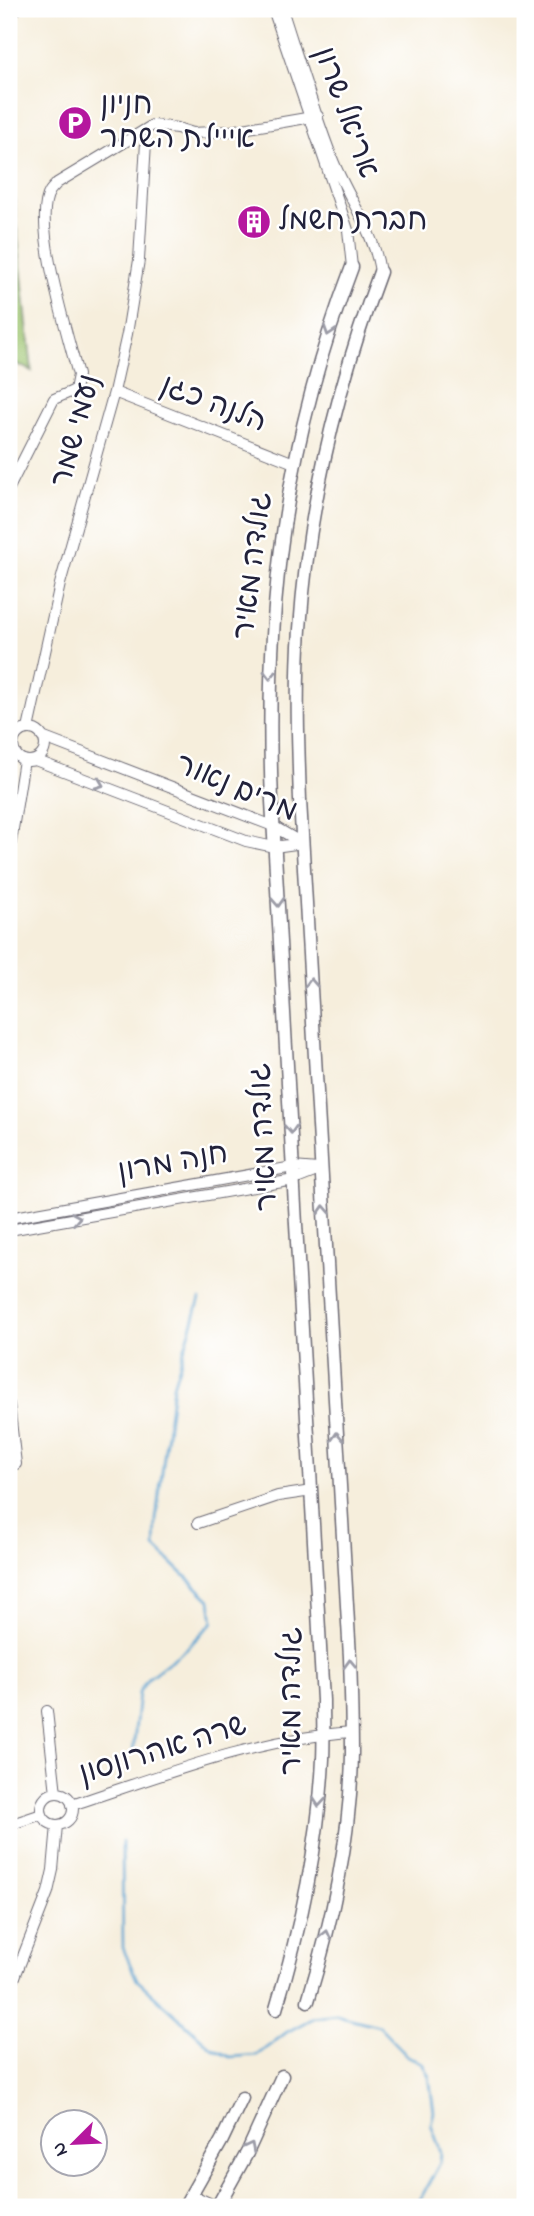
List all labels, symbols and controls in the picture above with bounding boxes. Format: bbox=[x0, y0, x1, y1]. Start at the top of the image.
street label: אריאל שרון bbox=[301, 41, 389, 185]
place label: חניון אייילת השחר bbox=[100, 84, 255, 162]
parking icon: חניון אייילת השחר bbox=[56, 104, 94, 142]
place label: חברת חשמל bbox=[278, 200, 427, 244]
building icon: חברת חשמל bbox=[235, 203, 273, 241]
one-way arrow bbox=[323, 325, 338, 337]
street label: הלנה כגן bbox=[153, 365, 273, 445]
street label: נעמי שמר bbox=[41, 370, 113, 492]
street label: גולדה מאיר bbox=[223, 490, 285, 642]
one-way arrow bbox=[262, 670, 278, 680]
street label: מרים נאור bbox=[168, 743, 304, 835]
one-way arrow bbox=[92, 776, 104, 790]
one-way arrow bbox=[270, 897, 285, 908]
one-way arrow bbox=[304, 977, 319, 988]
street label: גולדה מאיר bbox=[239, 1062, 291, 1212]
one-way arrow bbox=[283, 1124, 298, 1135]
street label: חנה מרון bbox=[115, 1133, 231, 1195]
one-way arrow bbox=[317, 1204, 332, 1215]
one-way arrow bbox=[71, 1211, 82, 1226]
one-way arrow bbox=[330, 1431, 345, 1442]
street label: גולדה מאיר bbox=[271, 1627, 315, 1775]
one-way arrow bbox=[343, 1658, 358, 1669]
street label: שרה אהרונסון bbox=[74, 1705, 252, 1797]
one-way arrow bbox=[312, 1797, 327, 1808]
one-way arrow bbox=[318, 1929, 333, 1941]
north arrow bbox=[38, 2108, 108, 2178]
text: N bbox=[46, 2137, 76, 2160]
one-way arrow bbox=[241, 2142, 255, 2154]

